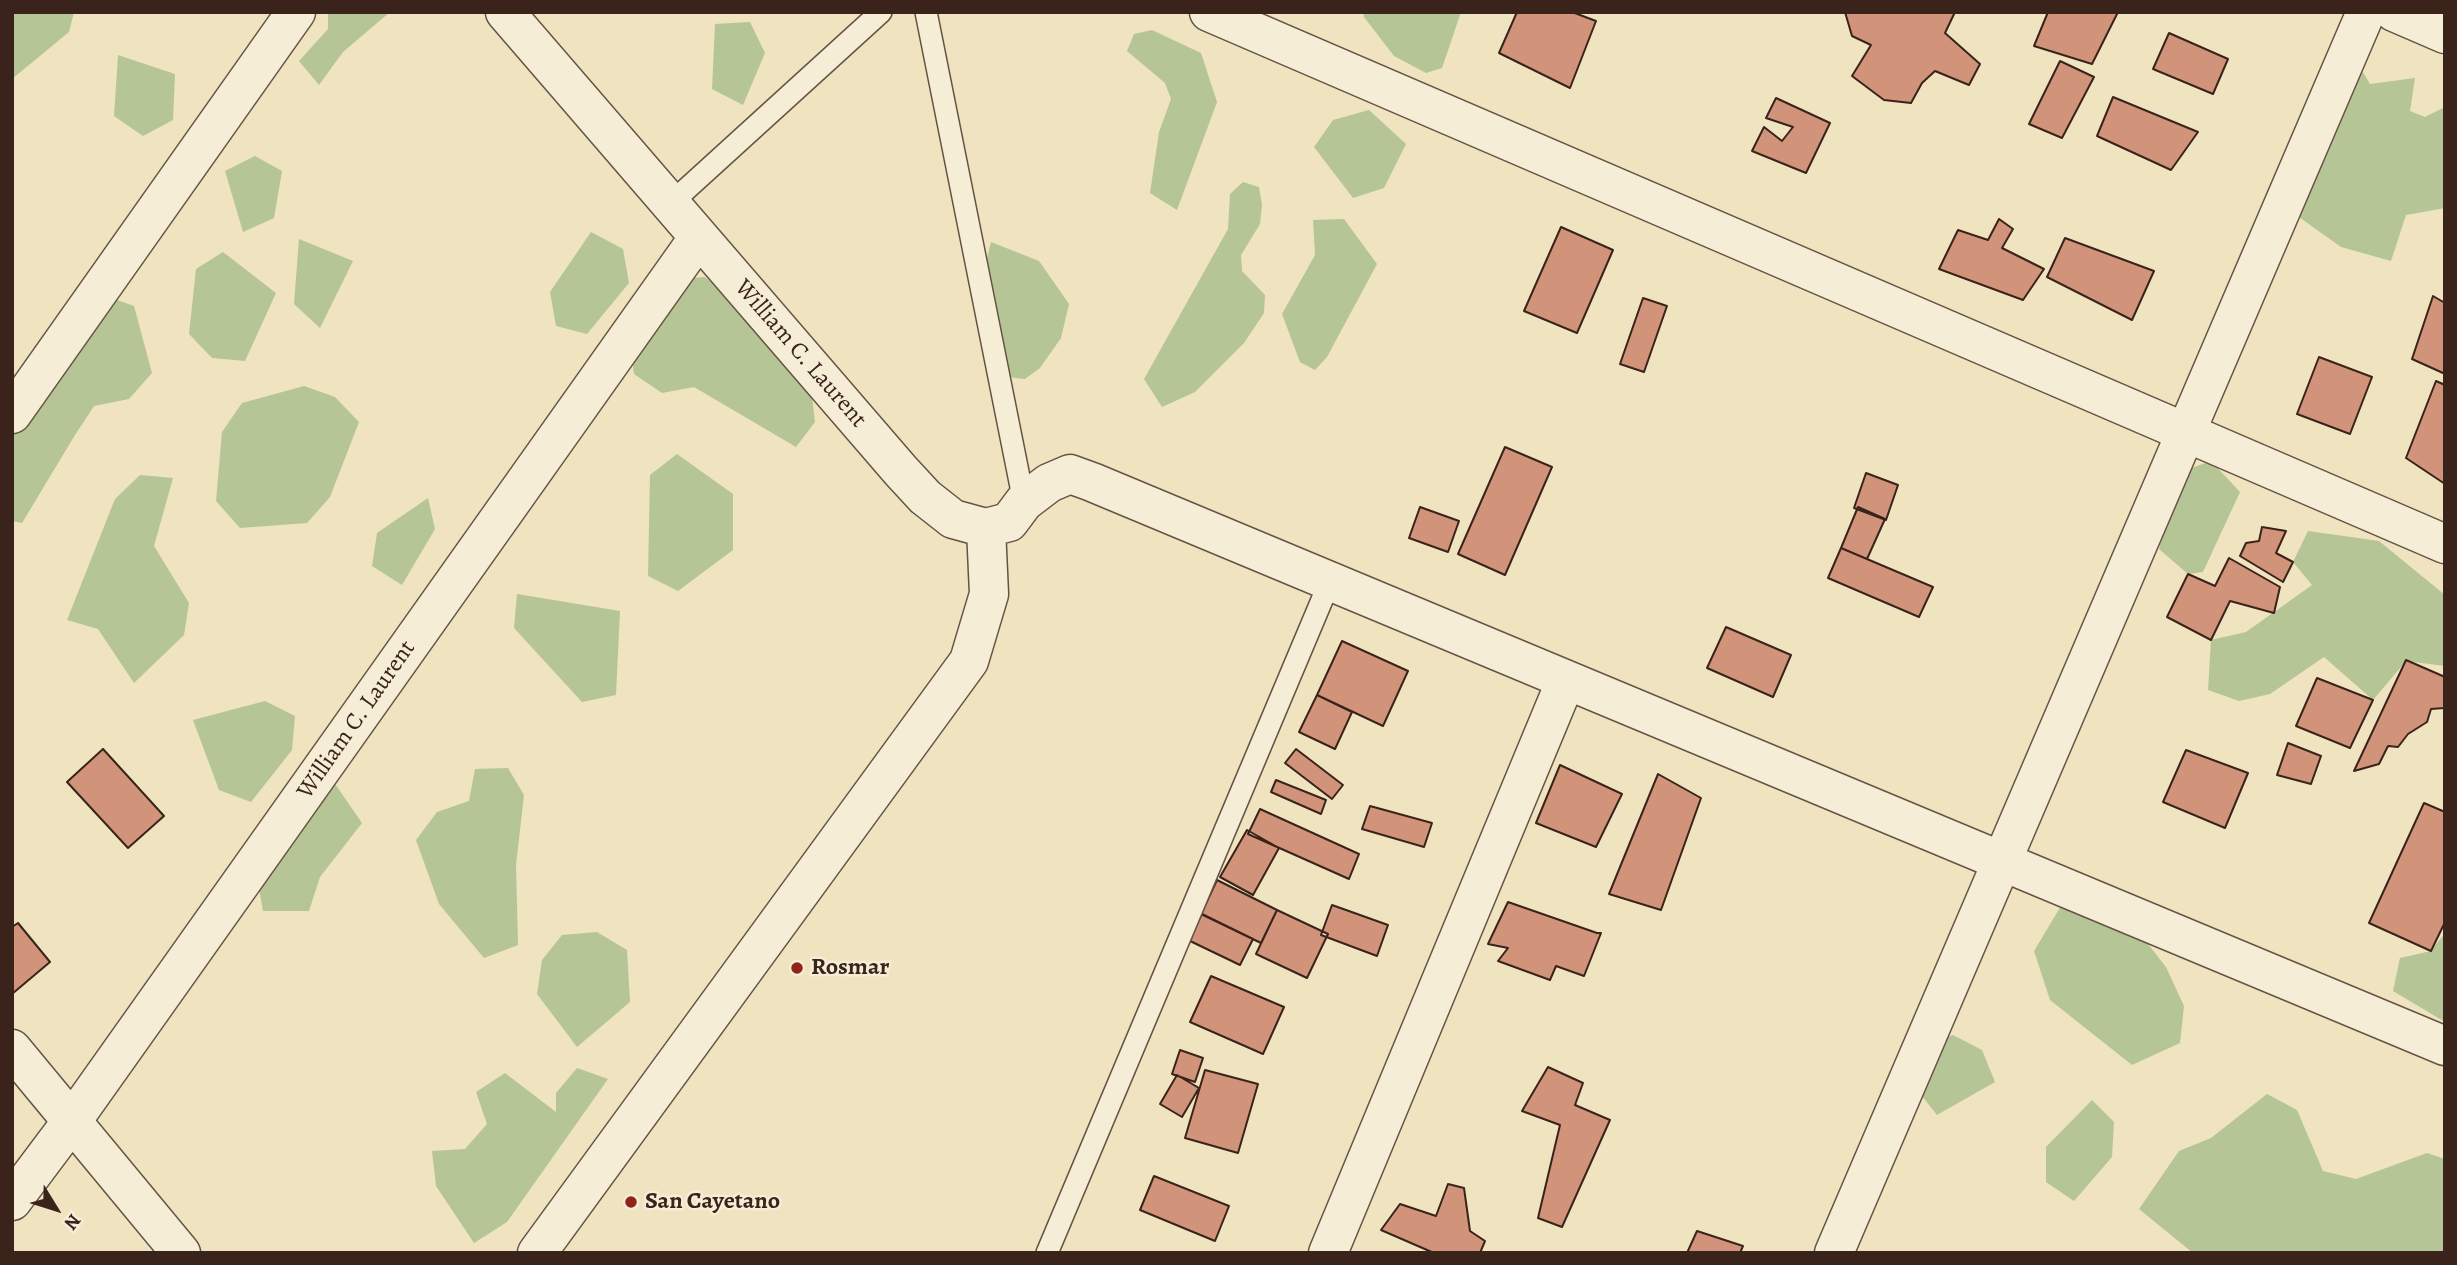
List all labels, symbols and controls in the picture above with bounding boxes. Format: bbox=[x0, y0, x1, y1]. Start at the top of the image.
street label: William C. Laurent bbox=[728, 274, 872, 434]
street label: William C. Laurent bbox=[292, 635, 422, 805]
place label: Rosmar bbox=[811, 954, 889, 982]
marker: Rosmar bbox=[789, 960, 805, 976]
north arrow bbox=[21, 1174, 91, 1244]
place label: San Cayetano bbox=[645, 1188, 780, 1216]
marker: San Cayetano bbox=[623, 1194, 639, 1210]
text: N bbox=[58, 1208, 87, 1235]

